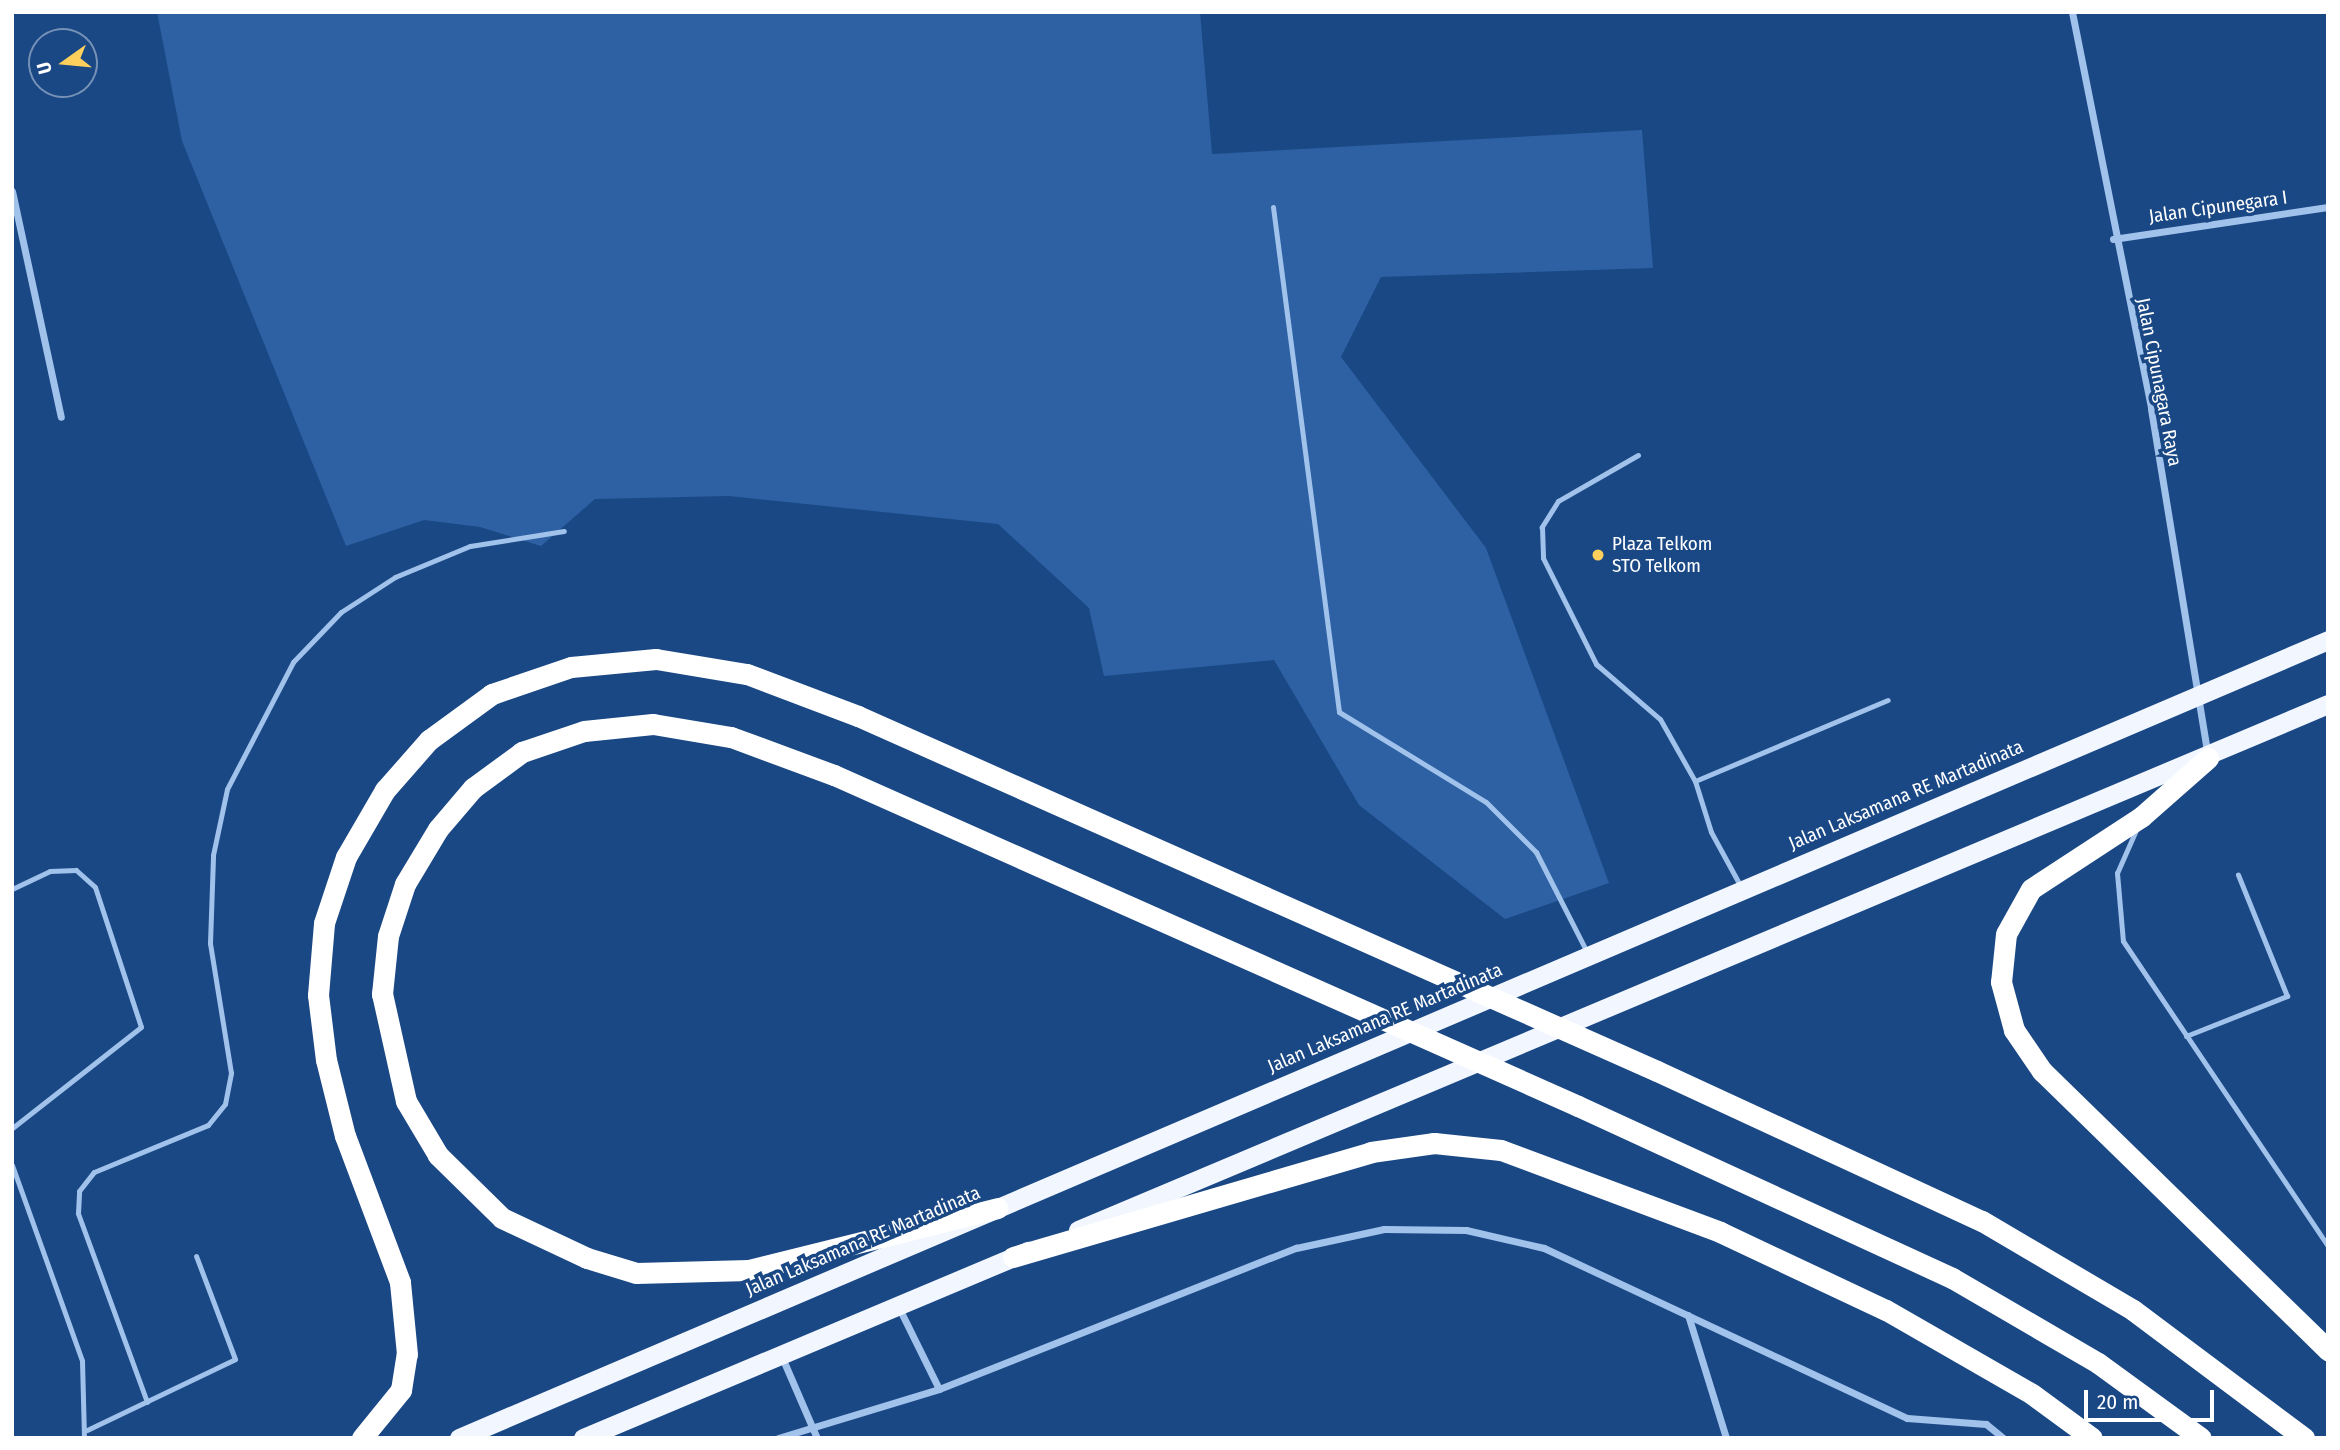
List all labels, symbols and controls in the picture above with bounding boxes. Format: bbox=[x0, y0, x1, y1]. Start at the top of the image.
north arrow bbox=[28, 28, 98, 98]
text: U bbox=[32, 60, 57, 76]
street label: Jalan Cipunegara I bbox=[2147, 186, 2289, 228]
street label: Jalan Cipunagara Raya bbox=[2131, 296, 2187, 468]
place label: Plaza Telkom STO Telkom bbox=[1612, 533, 1712, 577]
marker: Plaza Telkom STO Telkom bbox=[1590, 547, 1606, 563]
street label: Jalan Laksamana RE Martadinata bbox=[1785, 735, 2027, 855]
street label: Jalan Laksamana RE Martadinata bbox=[1264, 958, 1506, 1078]
street label: Jalan Laksamana RE Martadinata bbox=[742, 1181, 984, 1301]
scale bar bbox=[2088, 1376, 2218, 1420]
text: 20 m bbox=[2097, 1389, 2138, 1415]

